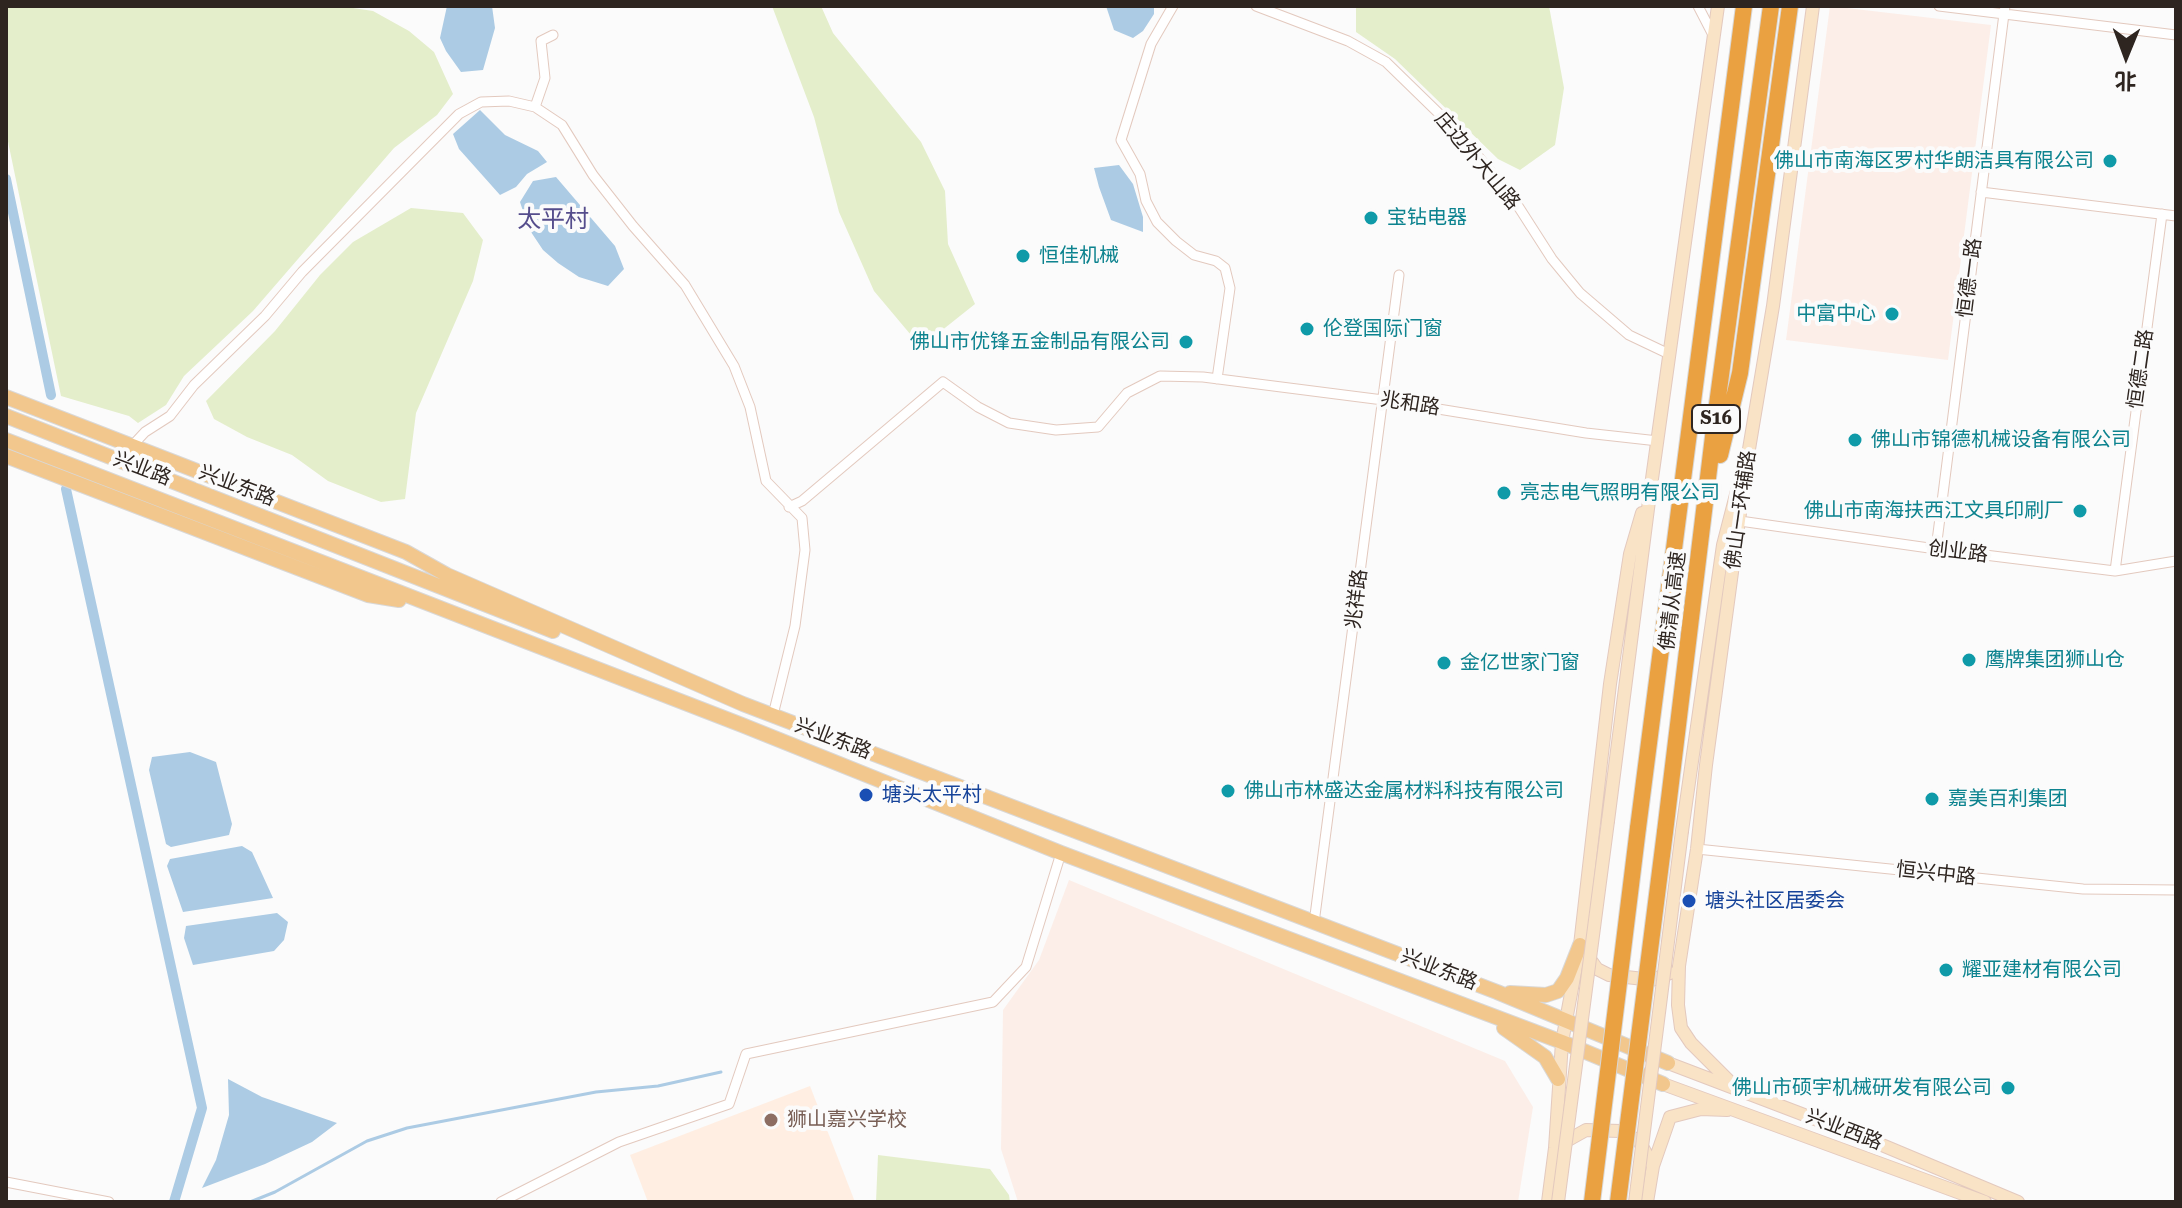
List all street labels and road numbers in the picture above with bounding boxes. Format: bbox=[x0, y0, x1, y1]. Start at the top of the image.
street label: 庄边外大山路 bbox=[1429, 107, 1525, 215]
street label: 恒德一路 bbox=[1953, 237, 1987, 319]
street label: 恒德二路 bbox=[2124, 328, 2158, 410]
street label: 兆和路 bbox=[1378, 387, 1442, 421]
road number: S16 bbox=[1692, 405, 1740, 433]
street label: 兴业路 bbox=[110, 447, 174, 491]
street label: 佛山一环辅路 bbox=[1721, 449, 1761, 571]
street label: 兴业东路 bbox=[195, 460, 279, 512]
street label: 创业路 bbox=[1927, 536, 1989, 568]
street label: 佛清从高速 bbox=[1655, 550, 1691, 652]
street label: 兆祥路 bbox=[1341, 568, 1373, 630]
street label: 兴业东路 bbox=[791, 713, 875, 765]
street label: 恒兴中路 bbox=[1895, 858, 1977, 890]
street label: 兴业东路 bbox=[1397, 944, 1481, 996]
street label: 兴业西路 bbox=[1802, 1104, 1886, 1156]

